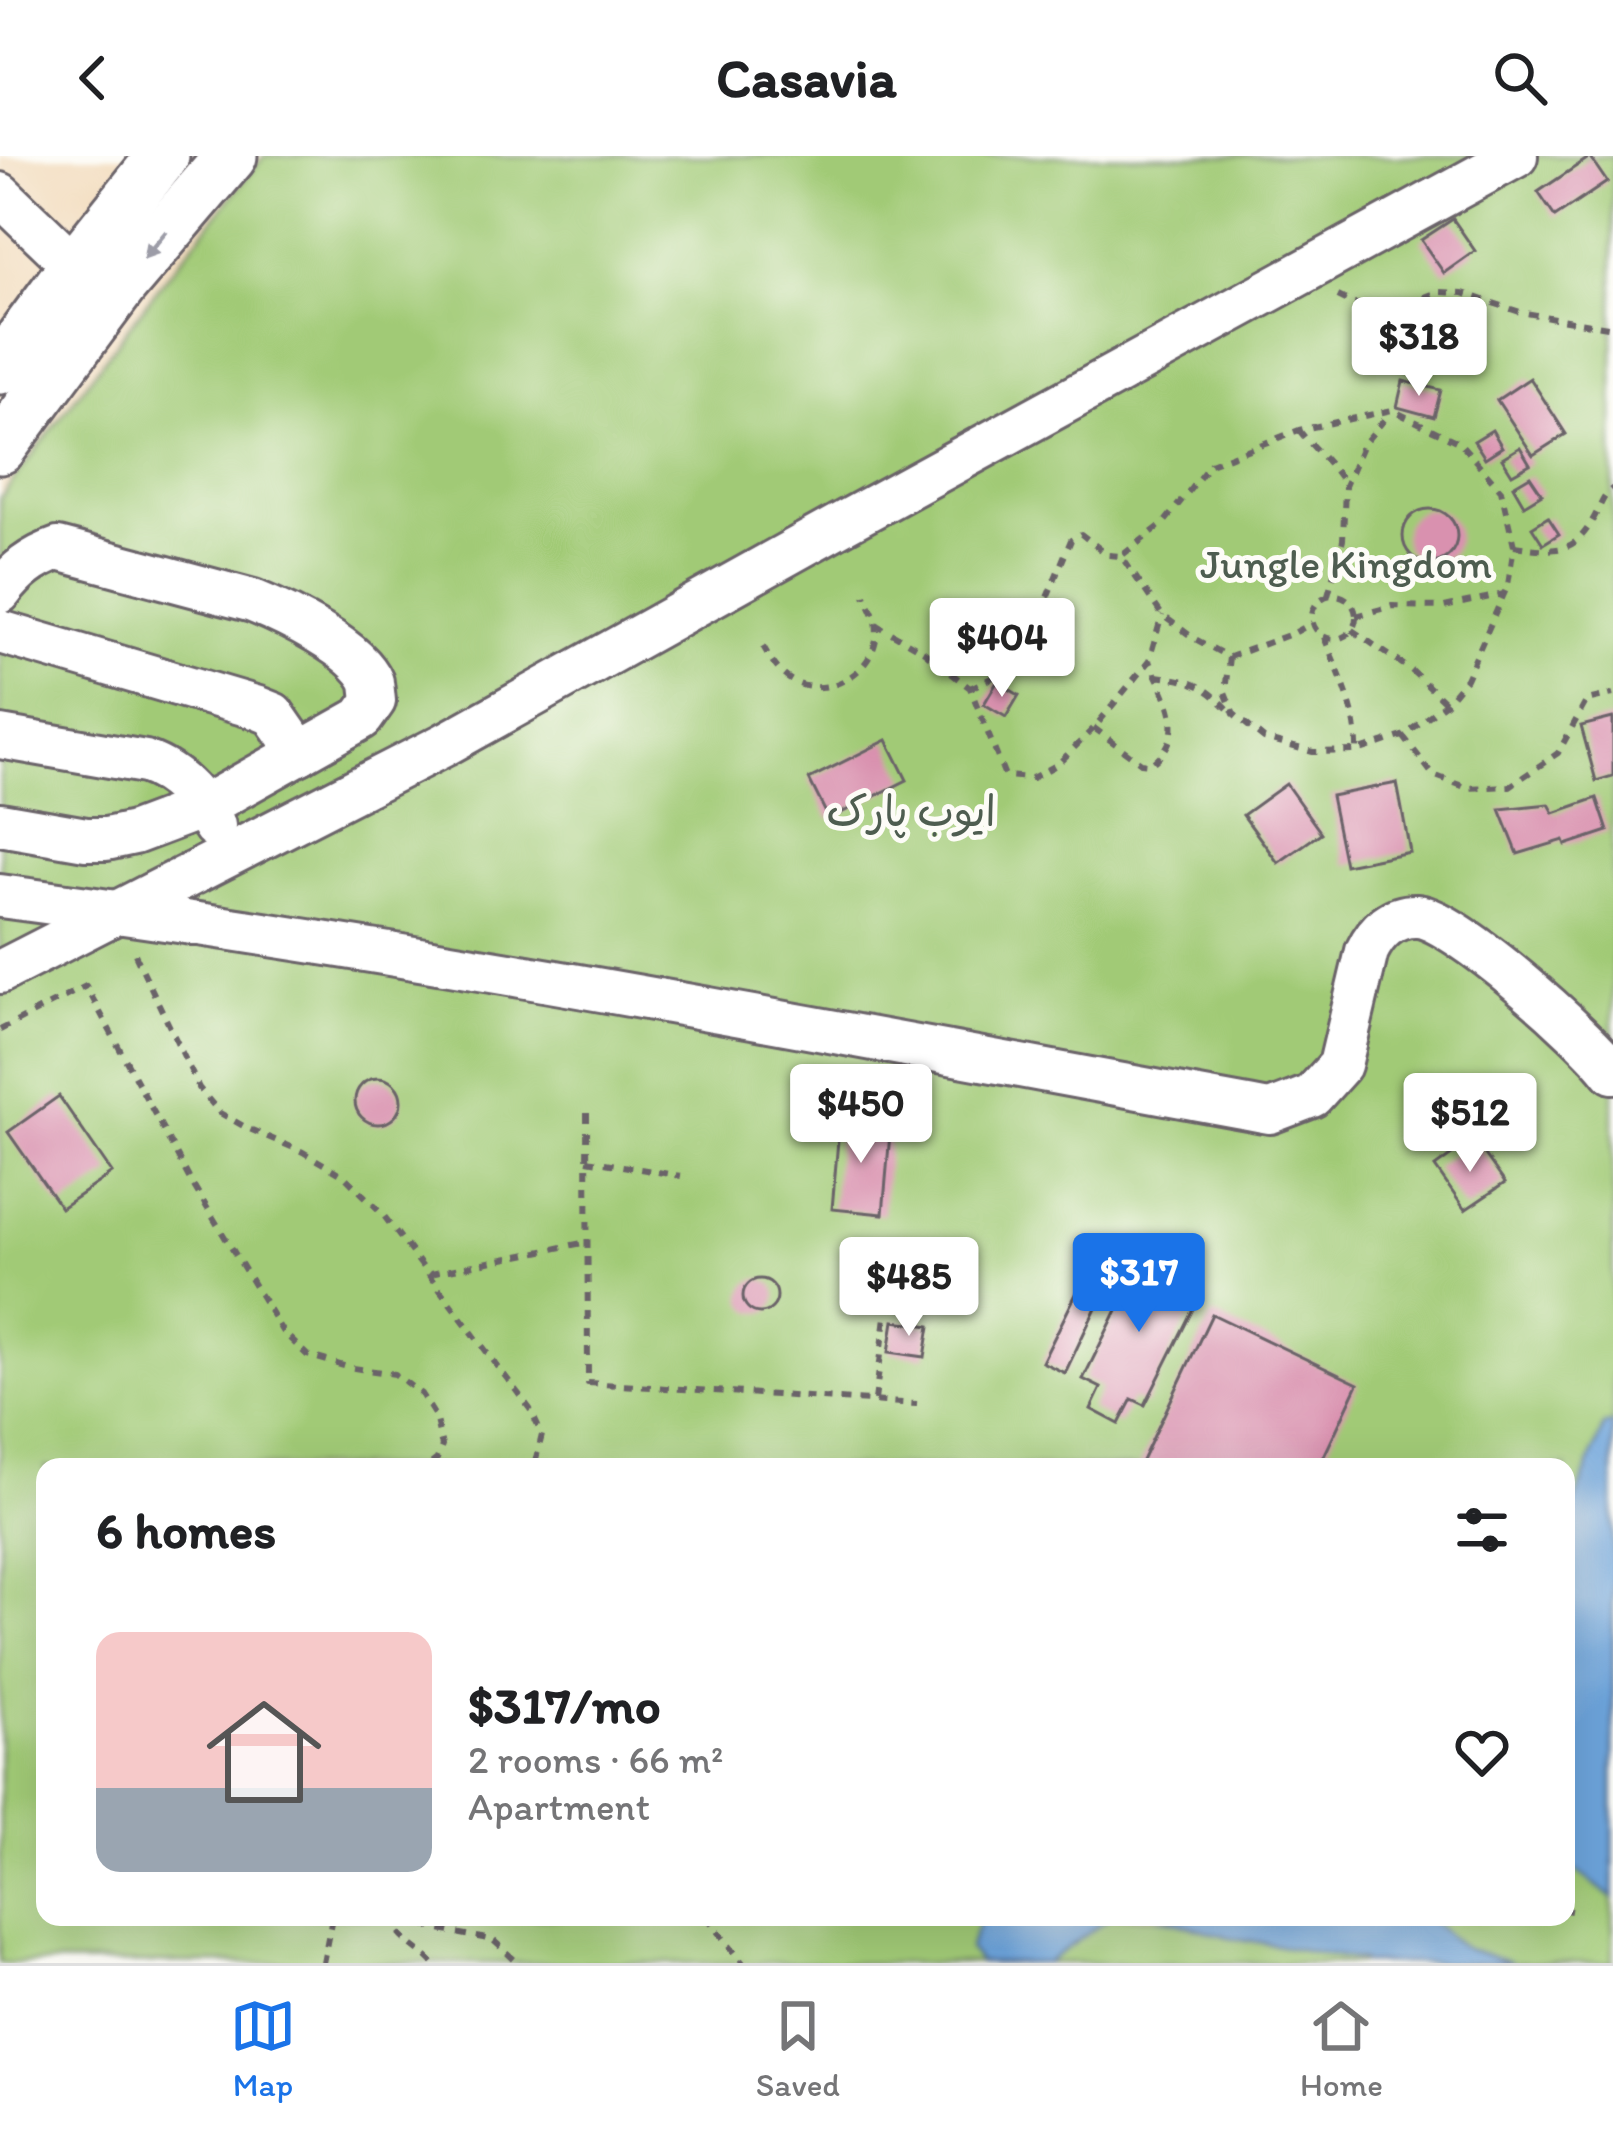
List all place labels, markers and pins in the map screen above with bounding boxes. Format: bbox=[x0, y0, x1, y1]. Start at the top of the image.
pin: $318 bbox=[1348, 297, 1490, 399]
pin: $404 bbox=[931, 598, 1073, 700]
pin: $450 bbox=[790, 1064, 932, 1166]
pin: $512 bbox=[1399, 1073, 1541, 1175]
pin: $317 bbox=[1068, 1233, 1210, 1335]
pin: $485 bbox=[838, 1237, 980, 1339]

